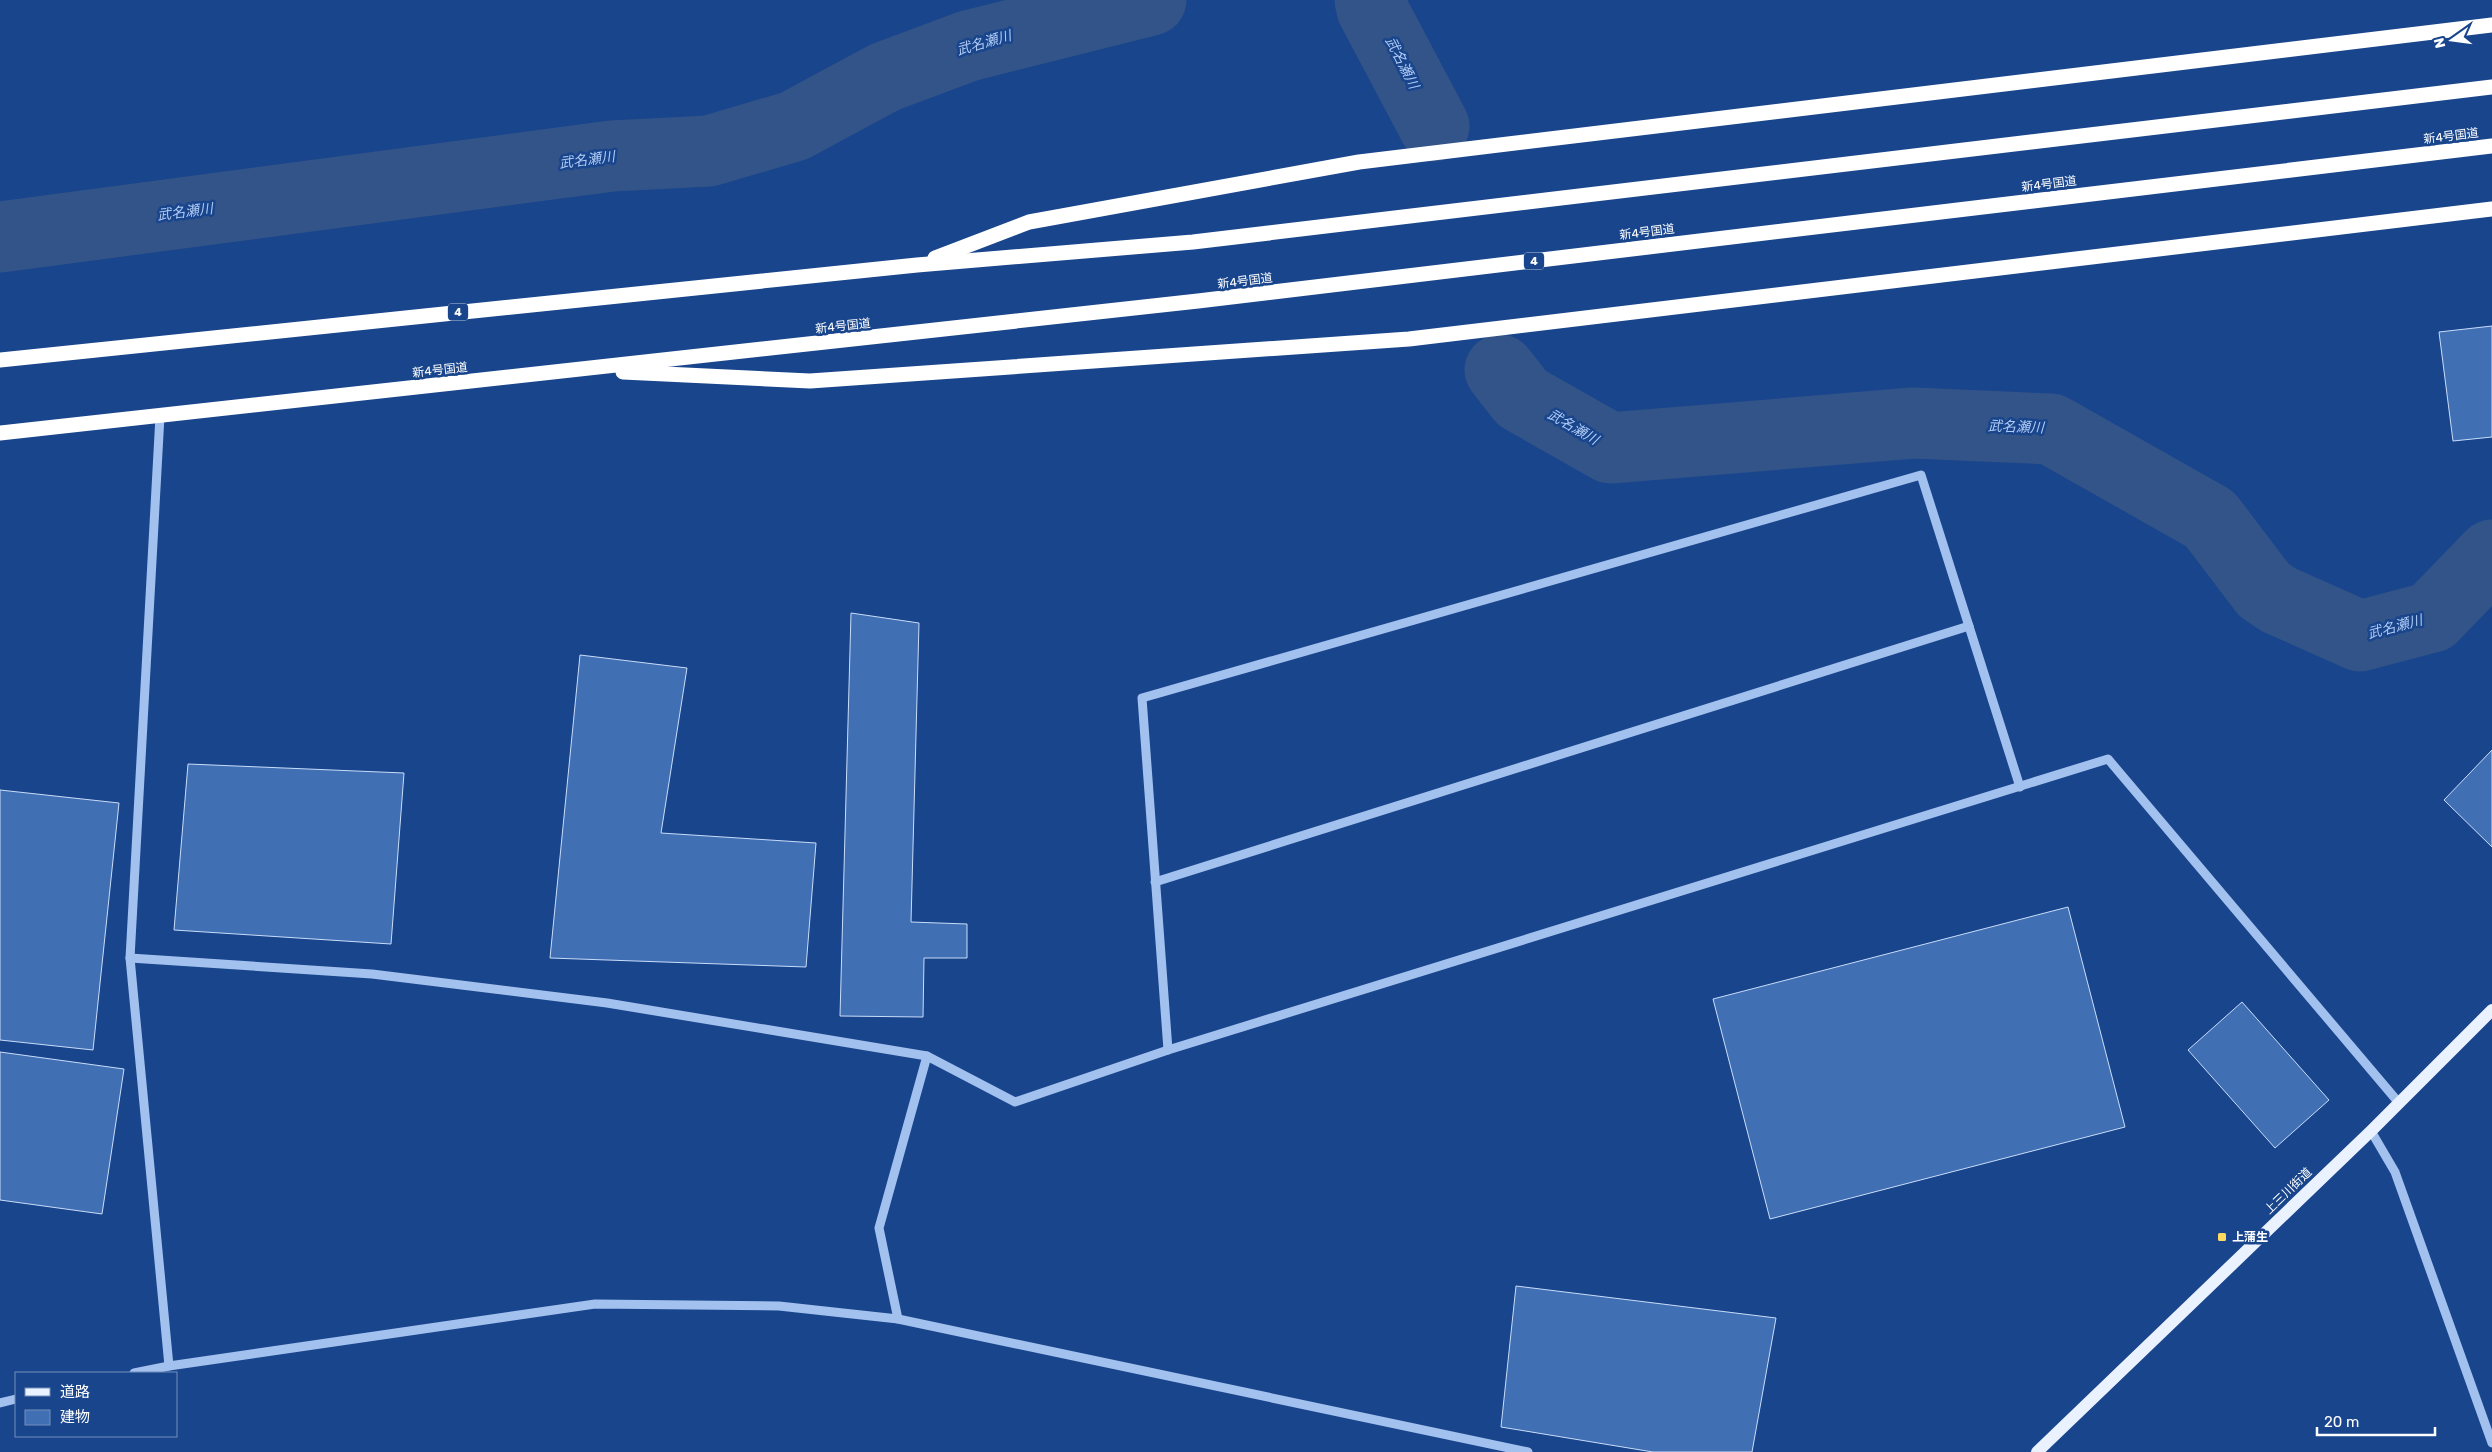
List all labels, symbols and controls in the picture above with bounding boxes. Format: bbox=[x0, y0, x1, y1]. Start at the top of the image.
north arrow bbox=[2427, 15, 2477, 65]
water label: 武名瀬川 bbox=[955, 27, 1015, 59]
water label: 武名瀬川 bbox=[1382, 34, 1423, 94]
text: N bbox=[2430, 36, 2449, 50]
street label: 新4号国道 bbox=[2423, 126, 2479, 146]
water label: 武名瀬川 bbox=[558, 148, 618, 172]
street label: 新4号国道 bbox=[2021, 174, 2077, 194]
water label: 武名瀬川 bbox=[156, 200, 216, 224]
street label: 新4号国道 bbox=[1619, 222, 1675, 242]
road number: 4 bbox=[1524, 252, 1544, 270]
street label: 新4号国道 bbox=[1217, 271, 1273, 291]
road number: 4 bbox=[448, 304, 468, 320]
street label: 新4号国道 bbox=[815, 316, 871, 336]
street label: 新4号国道 bbox=[412, 360, 468, 380]
water label: 武名瀬川 bbox=[1545, 406, 1603, 449]
water label: 武名瀬川 bbox=[1988, 418, 2046, 437]
water label: 武名瀬川 bbox=[2366, 611, 2426, 642]
street label: 上三川街道 bbox=[2262, 1165, 2314, 1217]
place label: 上蒲生 bbox=[2232, 1230, 2268, 1244]
marker: 上蒲生 bbox=[2216, 1231, 2228, 1243]
legend bbox=[15, 1372, 178, 1437]
text: 道路 bbox=[60, 1383, 90, 1401]
scale bar bbox=[2317, 1404, 2434, 1436]
text: 建物 bbox=[60, 1408, 90, 1426]
text: 20 m bbox=[2324, 1413, 2359, 1431]

